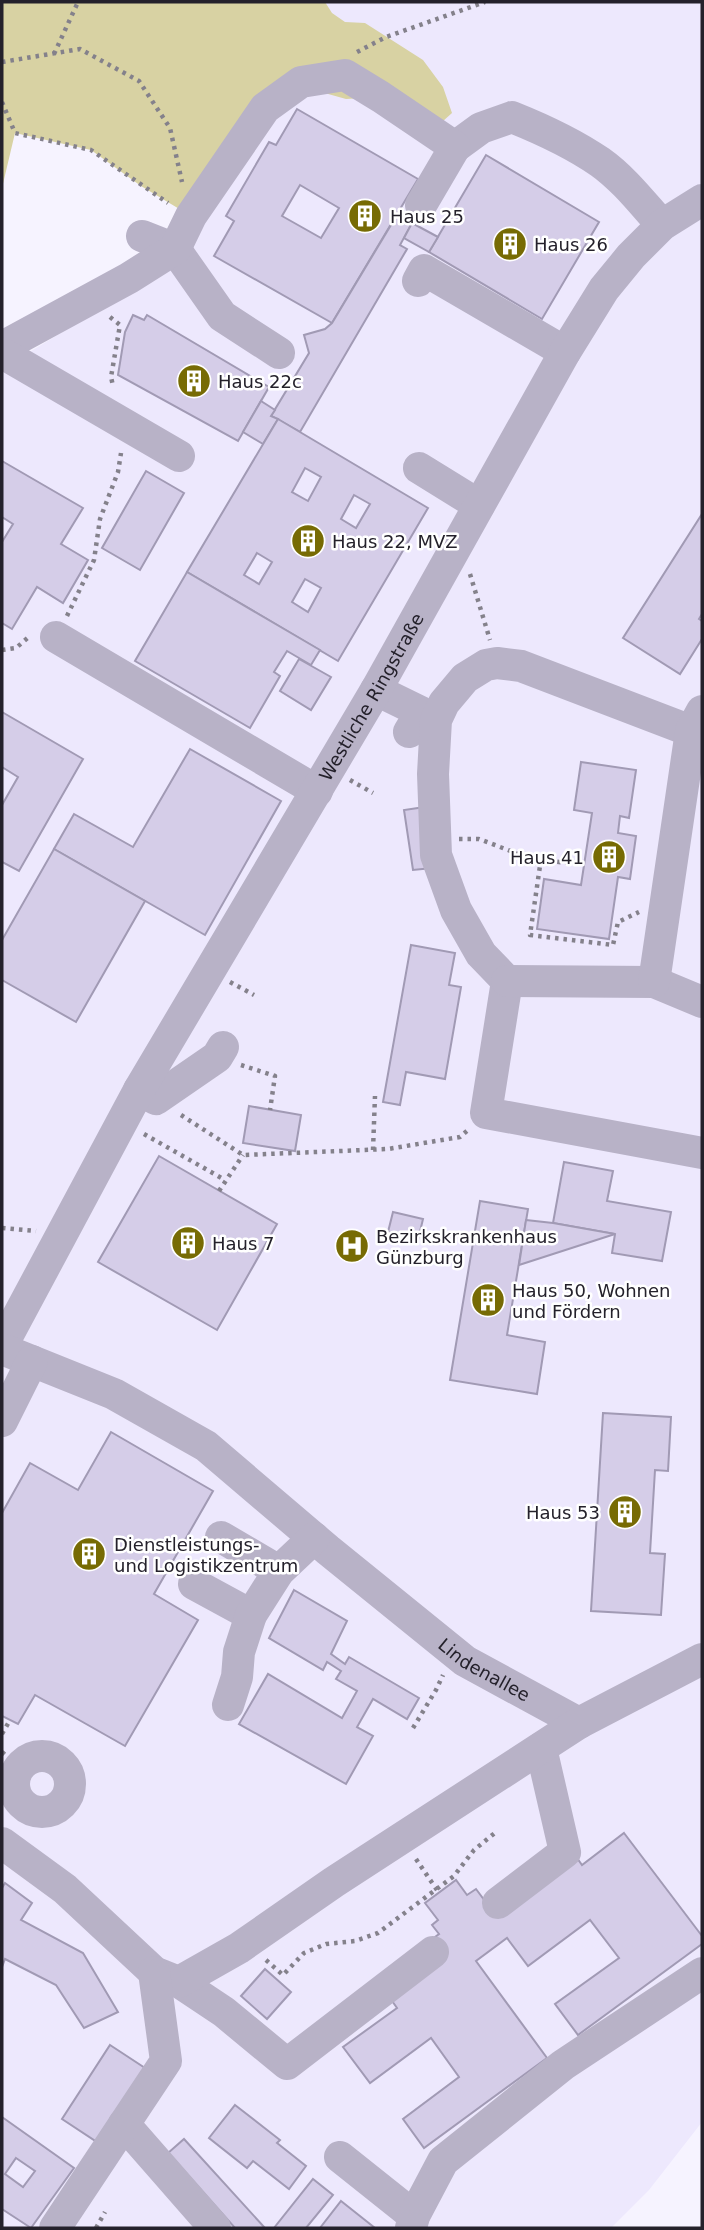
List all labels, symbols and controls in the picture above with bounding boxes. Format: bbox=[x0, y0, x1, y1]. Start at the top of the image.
building icon: Haus 25 bbox=[346, 197, 384, 235]
place label: Haus 25 bbox=[390, 206, 464, 227]
building icon: Haus 26 bbox=[491, 225, 529, 263]
place label: Haus 26 bbox=[534, 234, 608, 255]
building icon: Haus 22c bbox=[175, 362, 213, 400]
place label: Haus 22c bbox=[218, 371, 302, 392]
building icon: Haus 22, MVZ bbox=[289, 522, 327, 560]
place label: Haus 22, MVZ bbox=[332, 531, 458, 552]
street label: Westliche Ringstraße bbox=[314, 609, 428, 784]
building icon: Haus 41 bbox=[590, 838, 628, 876]
place label: Haus 41 bbox=[510, 847, 584, 868]
building icon: Haus 7 bbox=[169, 1224, 207, 1262]
place label: Bezirkskrankenhaus Günzburg bbox=[376, 1226, 557, 1268]
hospital icon: Bezirkskrankenhaus Günzburg bbox=[333, 1227, 371, 1265]
place label: Haus 7 bbox=[212, 1233, 275, 1254]
place label: Haus 50, Wohnen und Fördern bbox=[512, 1280, 670, 1322]
building icon: Haus 50, Wohnen und Fördern bbox=[469, 1281, 507, 1319]
building icon: Haus 53 bbox=[606, 1493, 644, 1531]
place label: Haus 53 bbox=[526, 1502, 600, 1523]
place label: Dienstleistungs- und Logistikzentrum bbox=[114, 1534, 298, 1576]
building icon: Dienstleistungs- und Logistikzentrum bbox=[70, 1535, 108, 1573]
street label: Lindenallee bbox=[434, 1633, 534, 1705]

